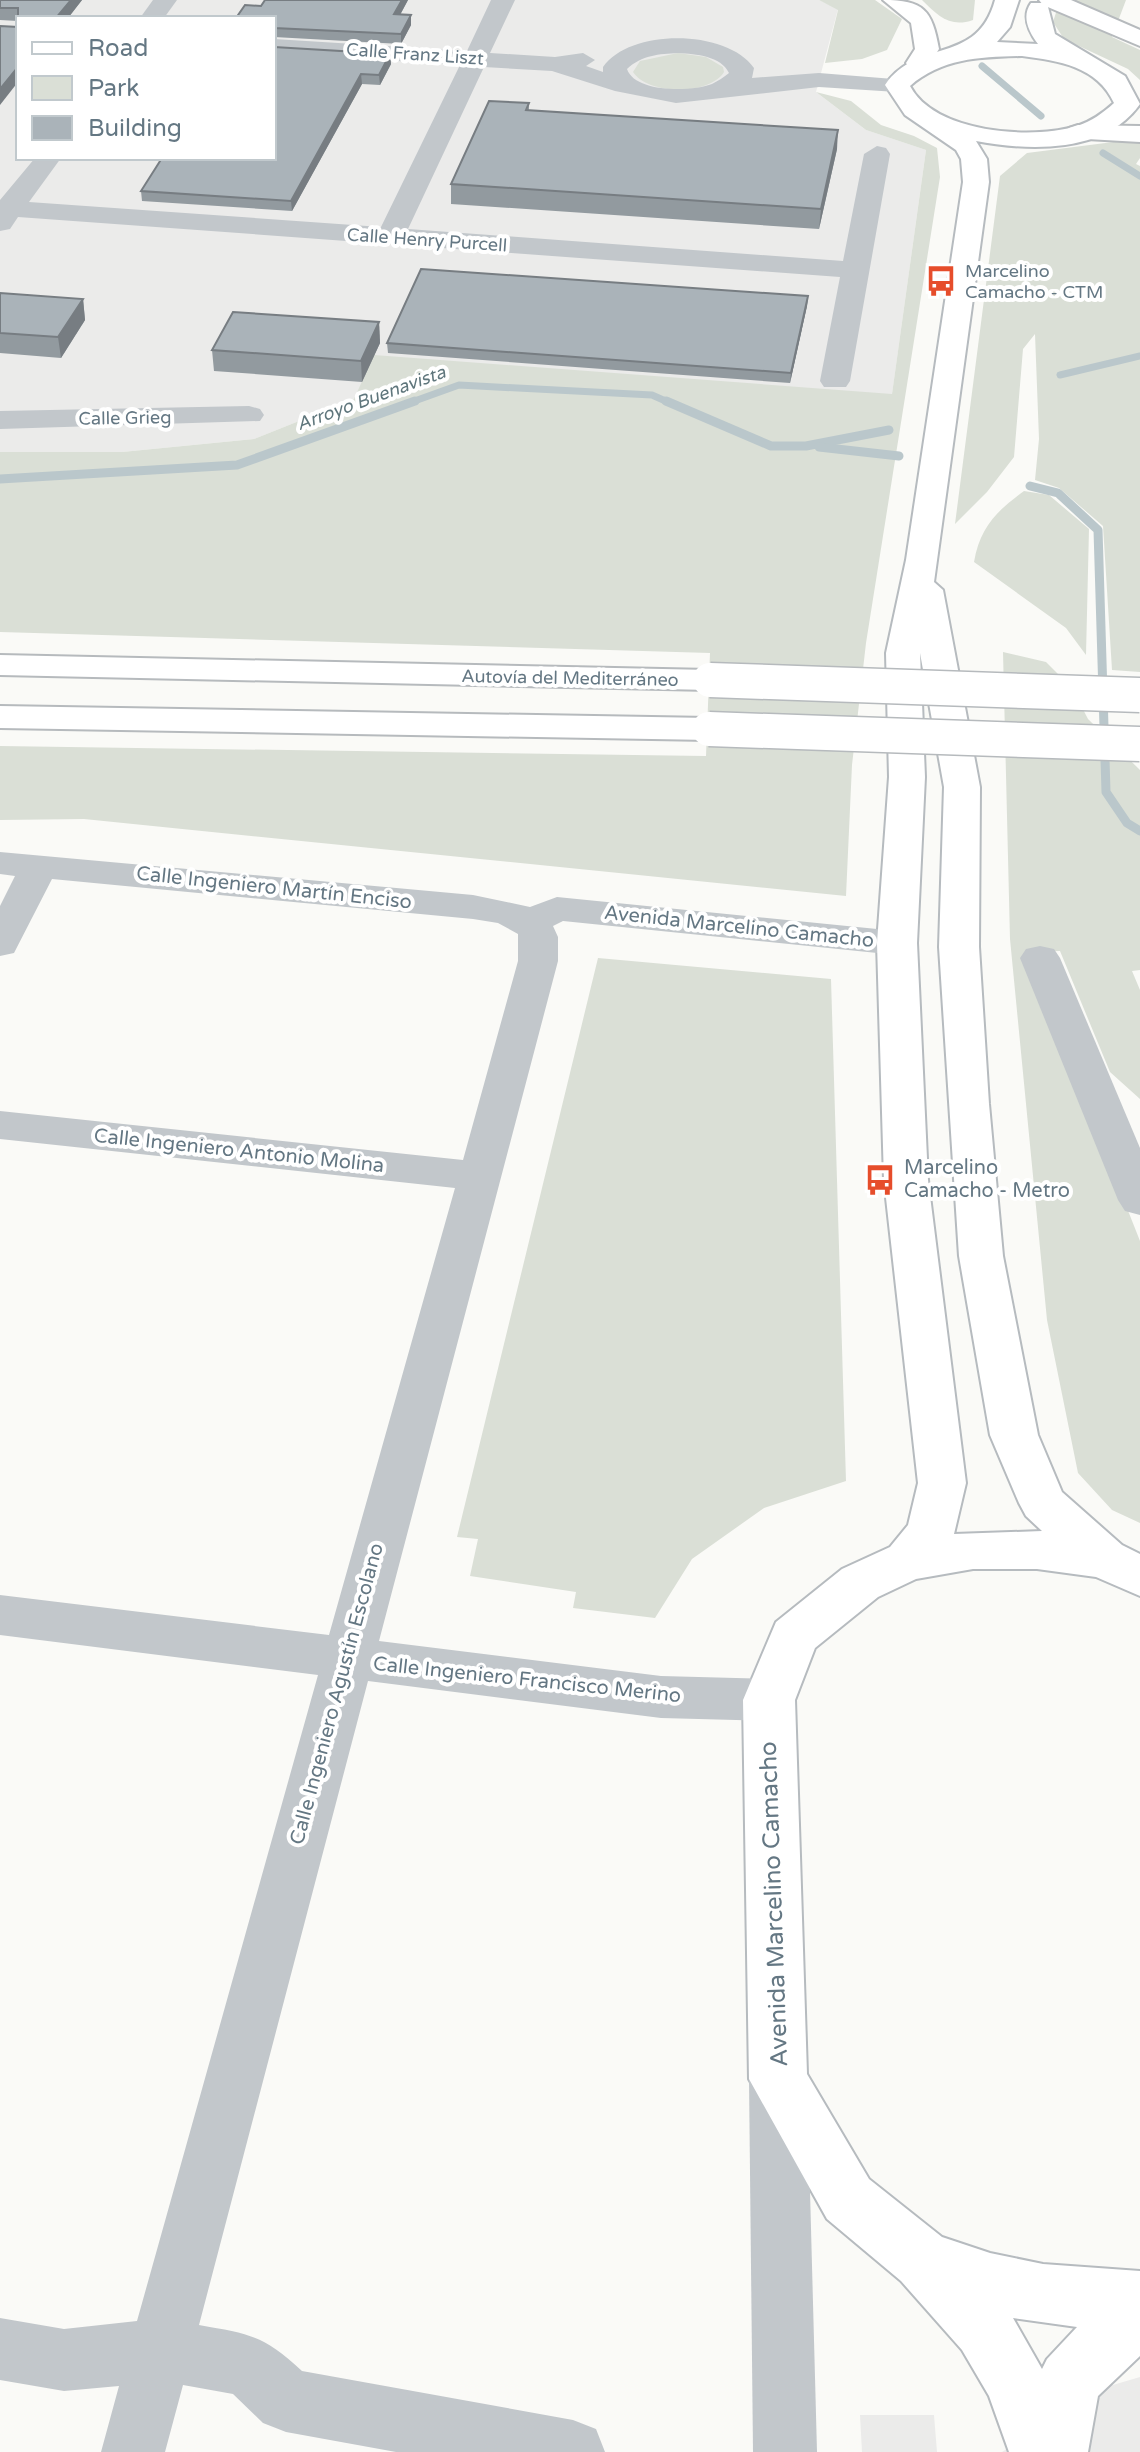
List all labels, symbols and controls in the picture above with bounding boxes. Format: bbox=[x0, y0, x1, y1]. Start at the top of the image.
legend bbox=[16, 16, 276, 160]
text: Road bbox=[88, 34, 148, 63]
street label: Calle Franz Liszt bbox=[345, 38, 485, 70]
text: Park bbox=[88, 74, 139, 103]
text: Building bbox=[88, 114, 182, 143]
street label: Calle Henry Purcell bbox=[346, 223, 508, 257]
place label: Marcelino Camacho - CTM bbox=[965, 260, 1103, 303]
bus stop icon: Marcelino Camacho - CTM bbox=[924, 264, 958, 298]
water label: Arroyo Buenavista bbox=[294, 361, 449, 435]
street label: Calle Grieg bbox=[78, 406, 172, 430]
street label: Autovía del Mediterráneo bbox=[461, 665, 679, 691]
street label: Calle Ingeniero Martín Enciso bbox=[135, 862, 413, 914]
street label: Avenida Marcelino Camacho bbox=[603, 901, 875, 953]
street label: Calle Ingeniero Antonio Molina bbox=[93, 1124, 385, 1178]
place label: Marcelino Camacho - Metro bbox=[904, 1156, 1070, 1203]
bus stop icon: Marcelino Camacho - Metro bbox=[863, 1163, 897, 1197]
street label: Calle Ingeniero Agustín Escolano bbox=[285, 1541, 389, 1847]
street label: Calle Ingeniero Francisco Merino bbox=[372, 1652, 682, 1708]
street label: Avenida Marcelino Camacho bbox=[754, 1741, 794, 2067]

